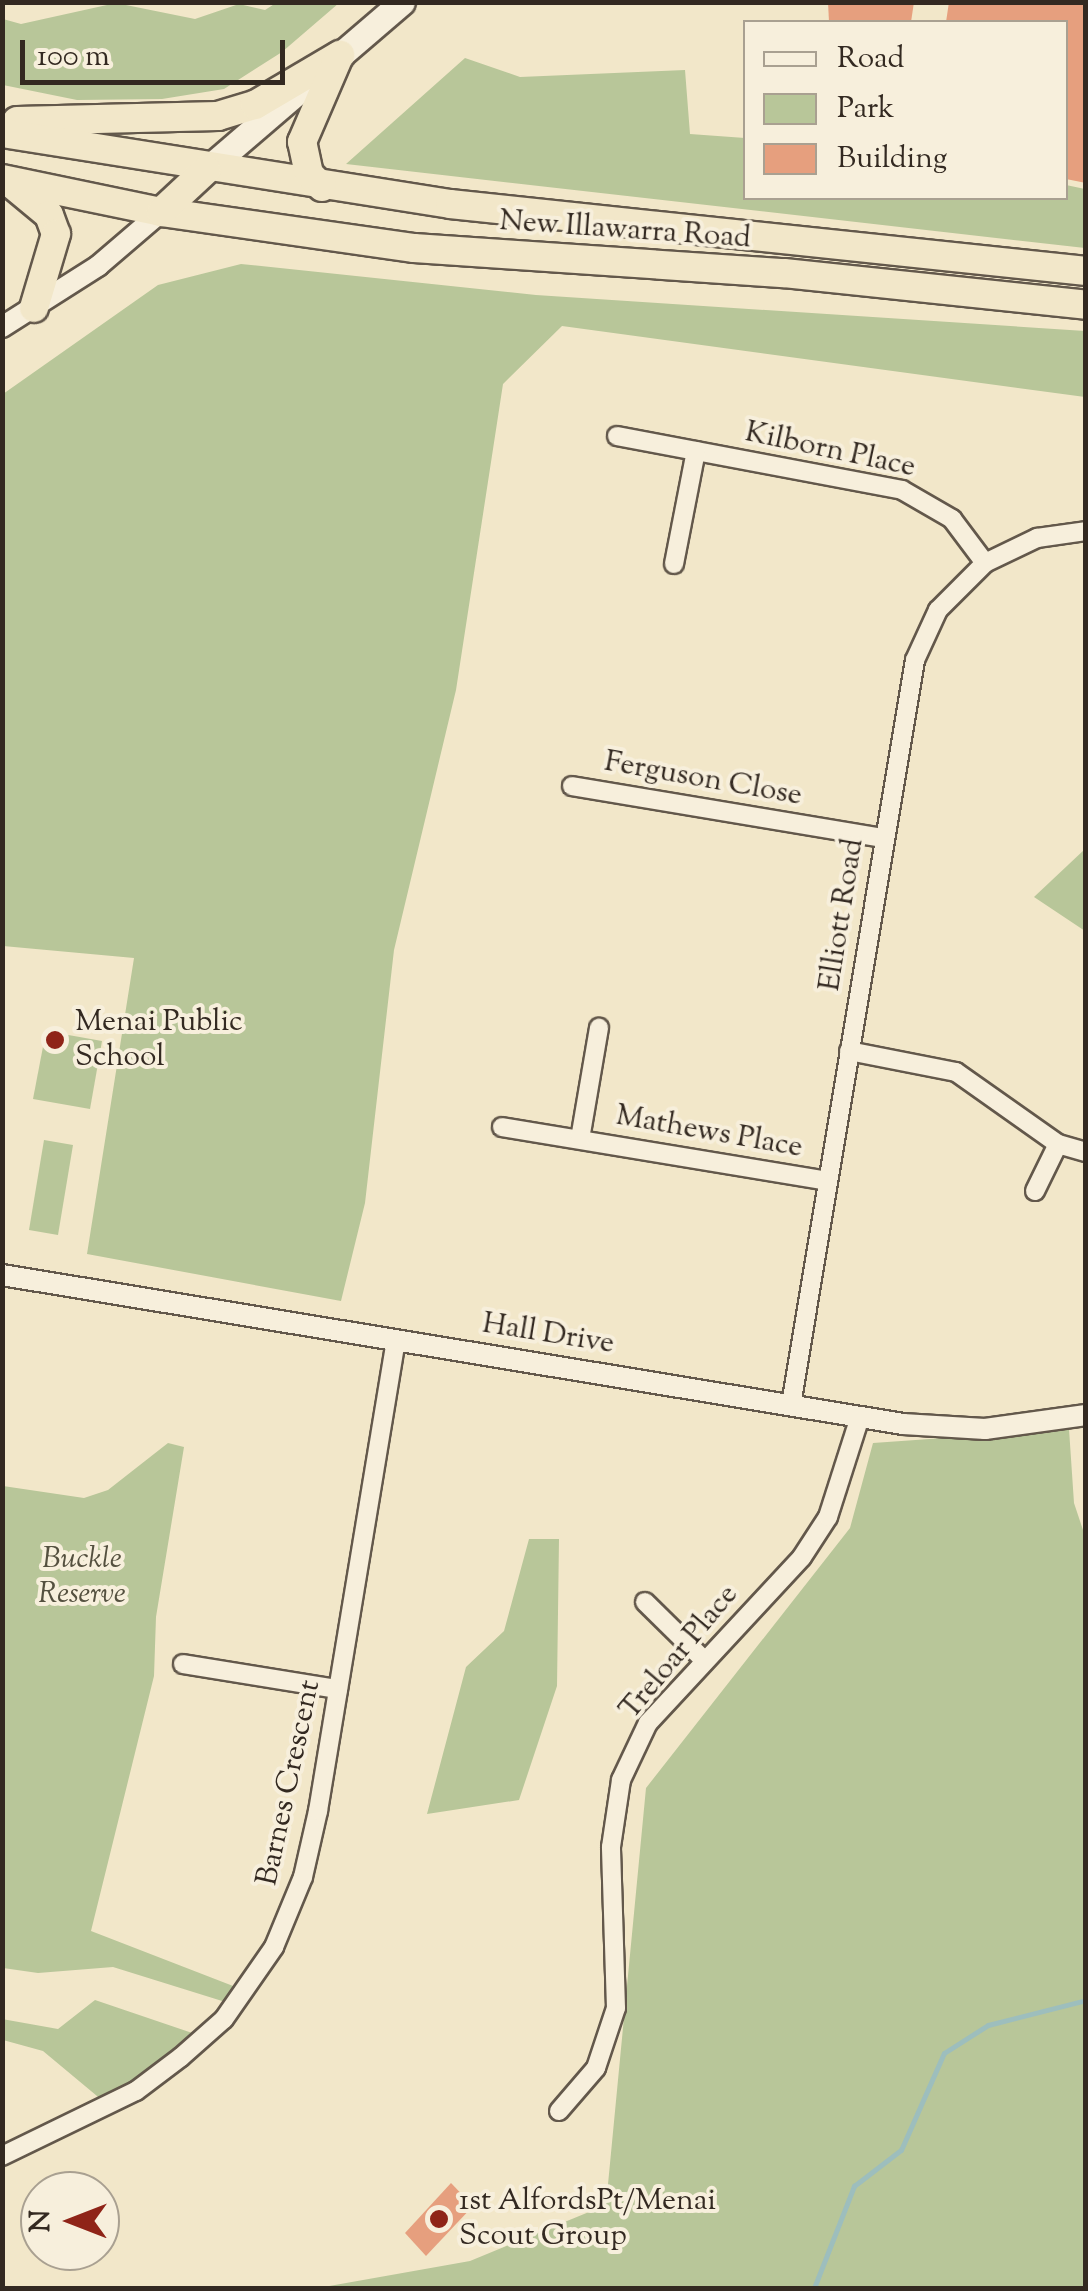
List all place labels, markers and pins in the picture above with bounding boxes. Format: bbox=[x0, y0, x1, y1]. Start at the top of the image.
place label: Menai Public School bbox=[75, 1005, 243, 1076]
marker: Menai Public School bbox=[44, 1029, 66, 1051]
place label: 1st AlfordsPt/Menai Scout Group bbox=[459, 2184, 716, 2254]
marker: 1st AlfordsPt/Menai Scout Group bbox=[428, 2208, 450, 2230]

